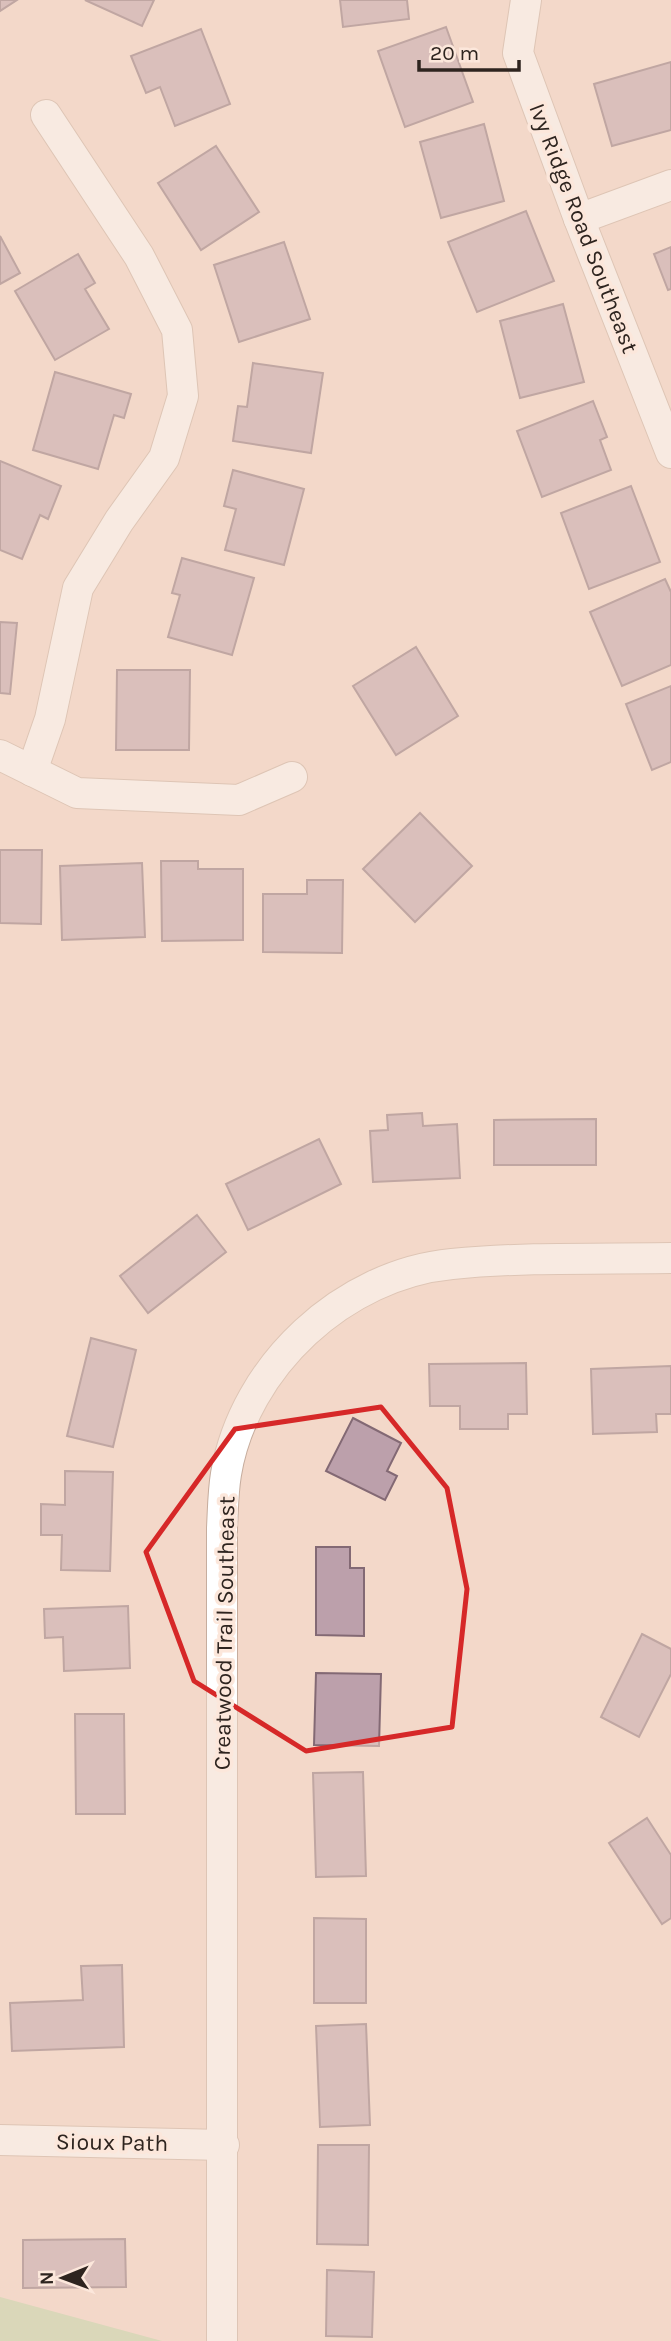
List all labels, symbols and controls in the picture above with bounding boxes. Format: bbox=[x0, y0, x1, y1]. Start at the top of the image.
scale bar bbox=[419, 28, 519, 72]
text: 20 m bbox=[430, 41, 479, 65]
street label: Ivy Ridge Road Southeast bbox=[523, 99, 644, 357]
street label: Creatwood Trail Southeast bbox=[209, 1495, 240, 1770]
street label: Sioux Path bbox=[56, 2128, 168, 2157]
north arrow bbox=[28, 2243, 98, 2313]
text: N bbox=[36, 2271, 58, 2285]

